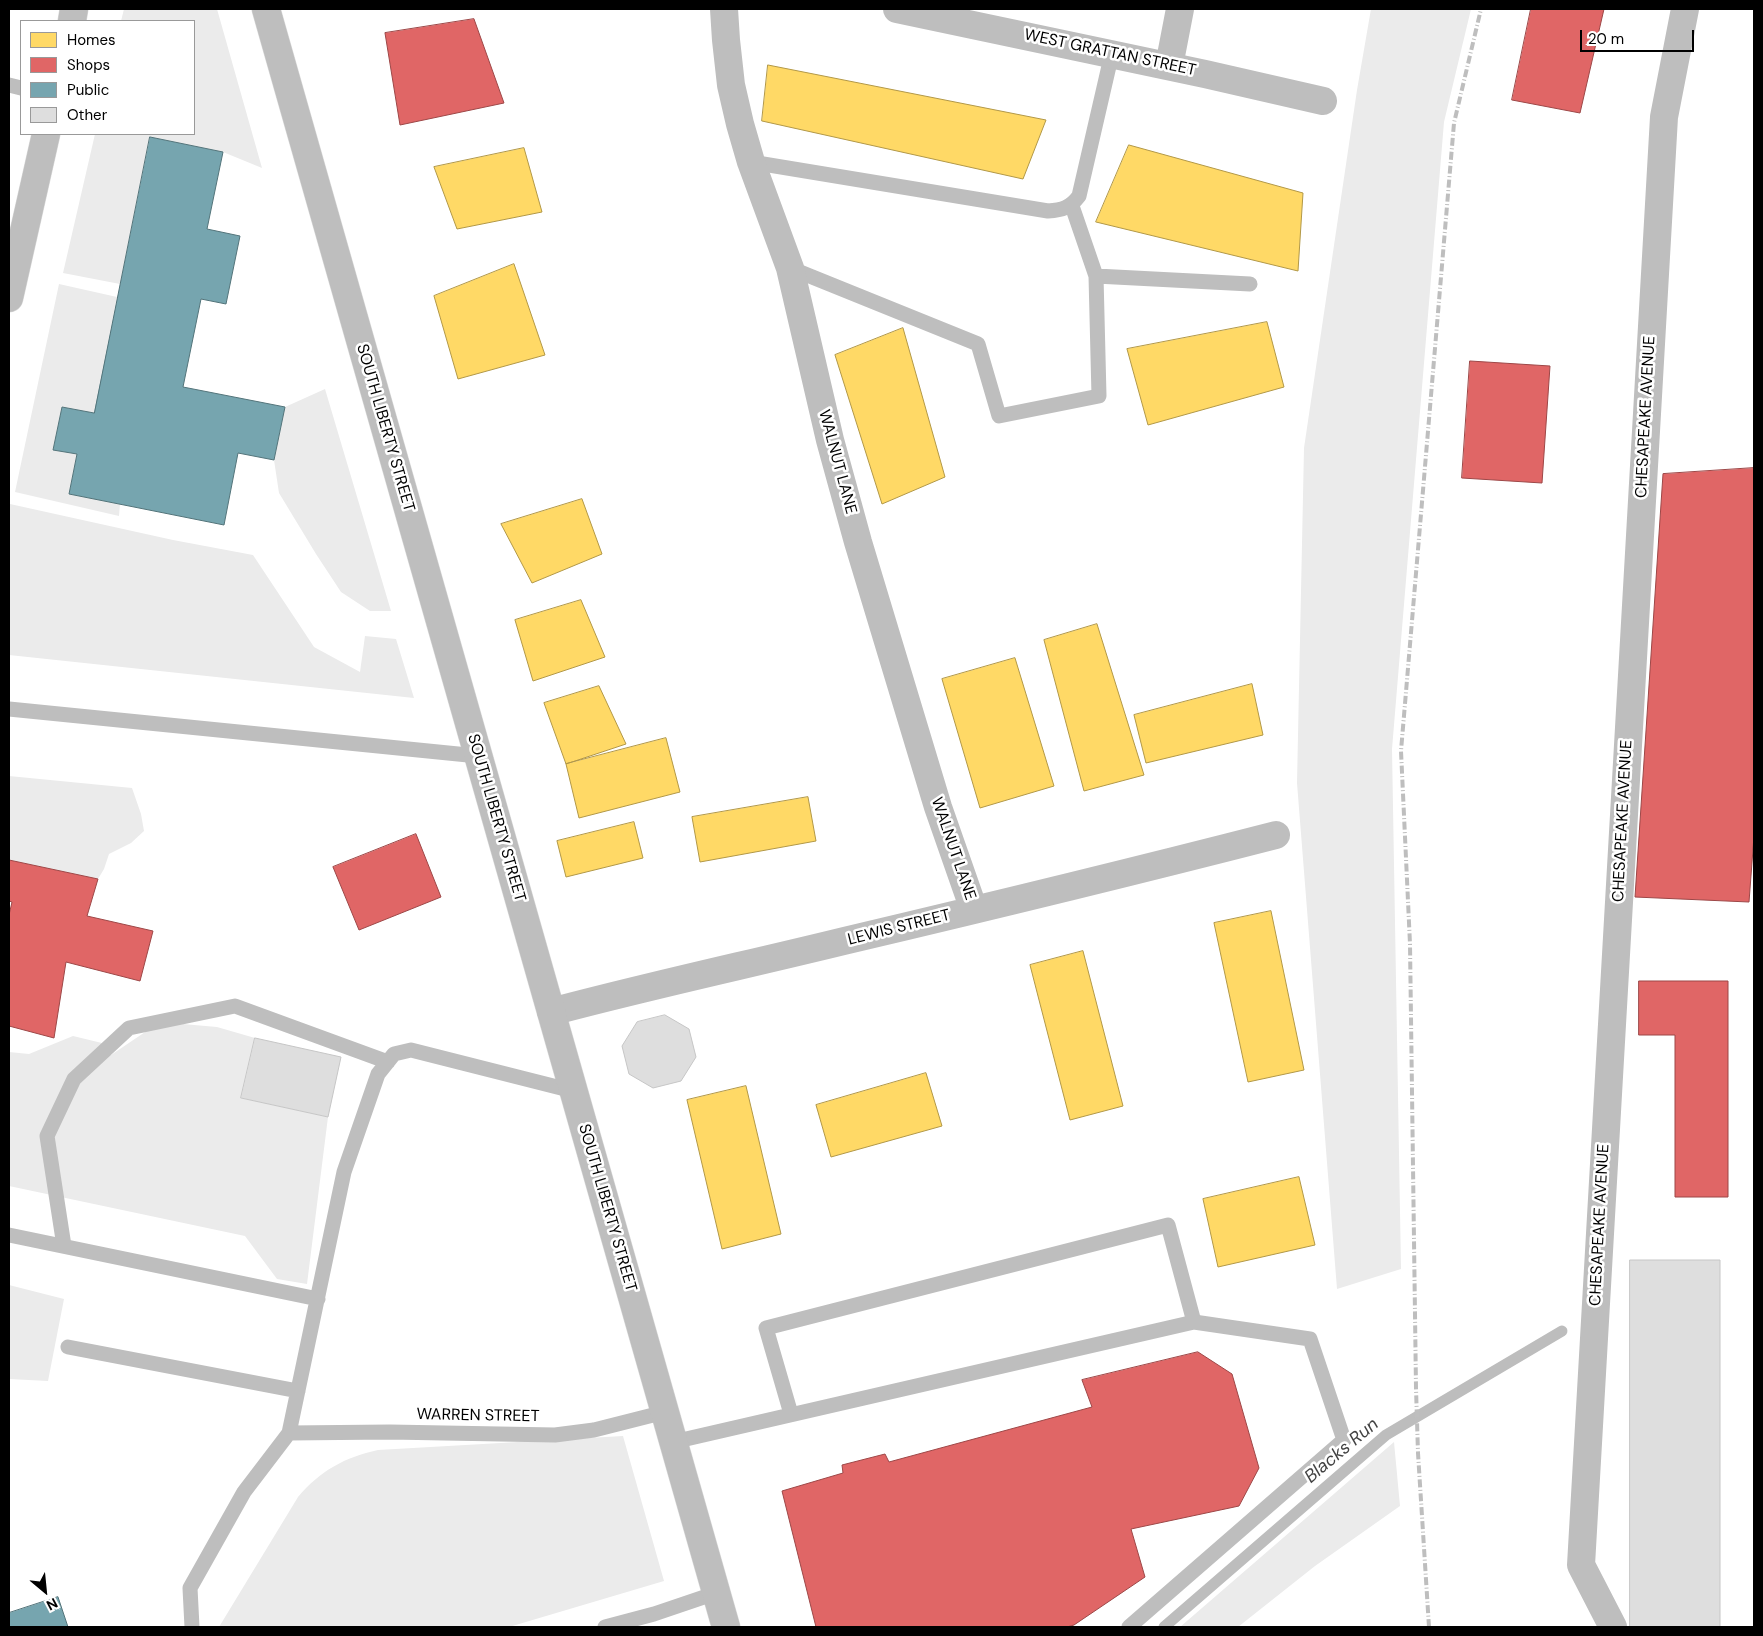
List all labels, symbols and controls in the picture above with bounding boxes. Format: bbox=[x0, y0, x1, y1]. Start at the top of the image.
legend bbox=[20, 20, 195, 135]
scale bar bbox=[1583, 20, 1697, 52]
street label: WEST GRATTAN STREET bbox=[1022, 25, 1198, 81]
text: 20 m bbox=[1588, 29, 1624, 49]
text: Homes bbox=[67, 30, 116, 50]
text: Shops bbox=[67, 55, 110, 75]
text: Public bbox=[67, 80, 109, 100]
text: Other bbox=[67, 105, 107, 125]
street label: CHESAPEAKE AVENUE bbox=[1632, 335, 1660, 499]
street label: SOUTH LIBERTY STREET bbox=[352, 342, 418, 514]
street label: WALNUT LANE bbox=[814, 408, 860, 516]
street label: SOUTH LIBERTY STREET bbox=[463, 732, 529, 904]
street label: CHESAPEAKE AVENUE bbox=[1609, 739, 1637, 903]
street label: WALNUT LANE bbox=[926, 795, 980, 903]
street label: LEWIS STREET bbox=[846, 906, 952, 950]
street label: SOUTH LIBERTY STREET bbox=[574, 1122, 640, 1294]
street label: CHESAPEAKE AVENUE bbox=[1586, 1143, 1614, 1307]
street label: WARREN STREET bbox=[416, 1405, 540, 1427]
water label: Blacks Run bbox=[1301, 1414, 1383, 1488]
north arrow bbox=[20, 1566, 70, 1616]
text: N bbox=[43, 1594, 61, 1615]

